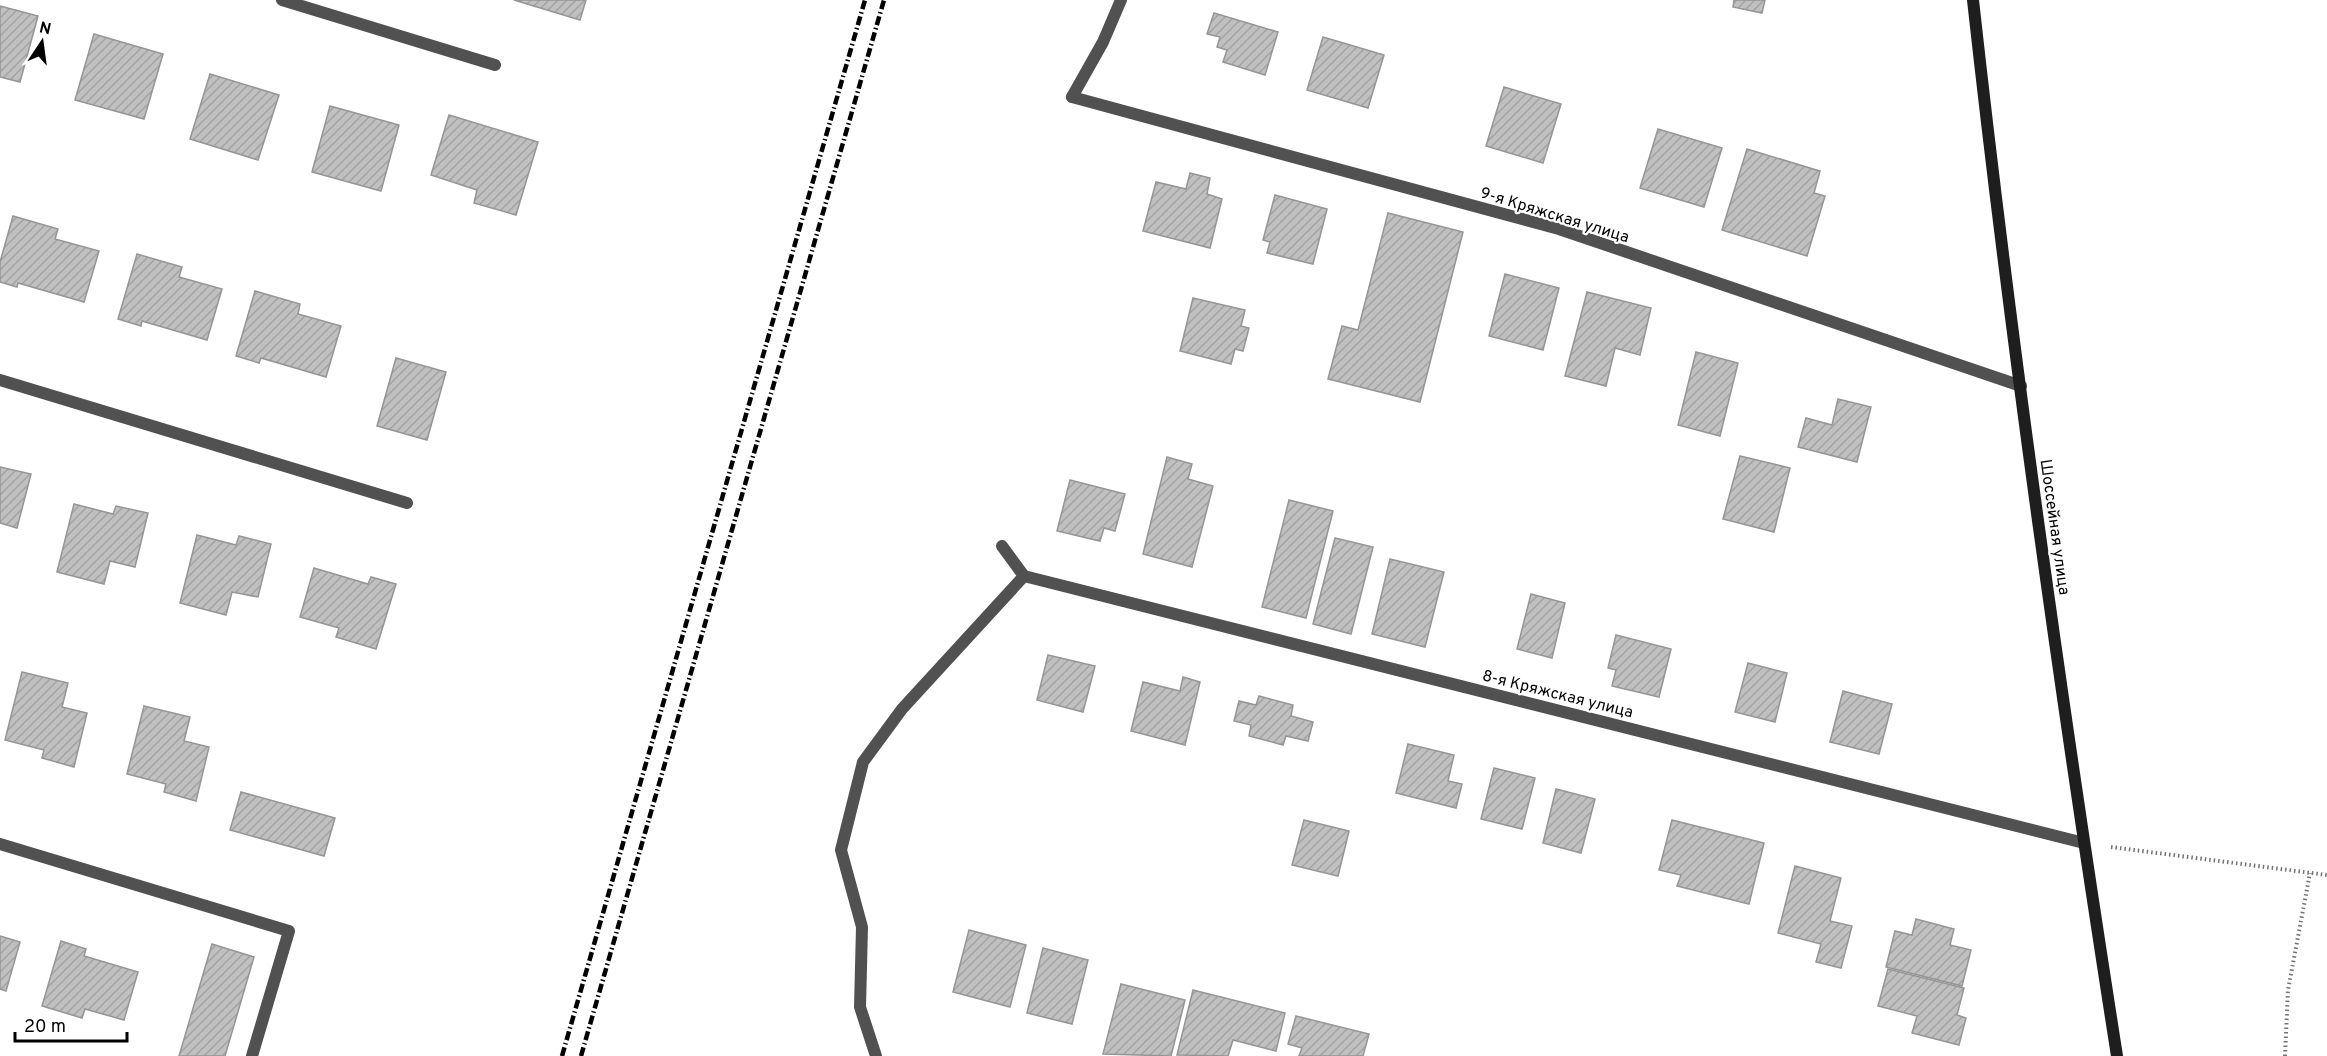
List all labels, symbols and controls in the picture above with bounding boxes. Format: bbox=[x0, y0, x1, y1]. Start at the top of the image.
north arrow bbox=[12, 12, 72, 72]
text: N bbox=[37, 18, 53, 40]
street label: 9-я Кряжская улица bbox=[1477, 184, 1631, 248]
street label: Шоссейная улица bbox=[2035, 458, 2073, 596]
street label: 8-я Кряжская улица bbox=[1480, 666, 1635, 723]
scale bar bbox=[15, 1005, 128, 1043]
text: 20 m bbox=[24, 1016, 66, 1039]

